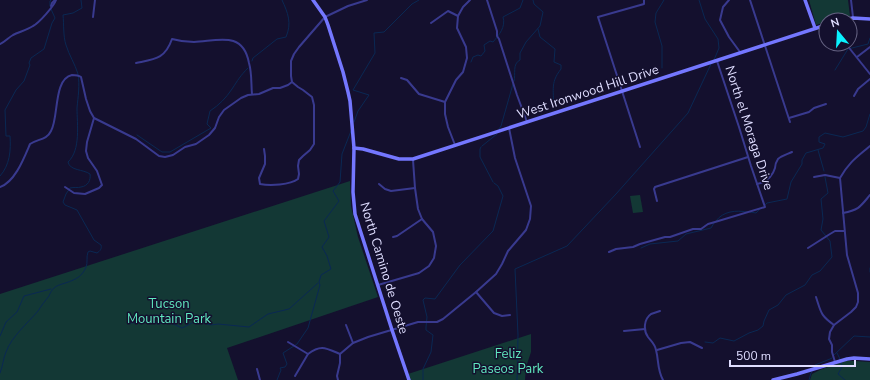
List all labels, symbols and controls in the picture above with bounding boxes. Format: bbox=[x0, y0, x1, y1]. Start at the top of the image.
north arrow bbox=[818, 12, 858, 52]
text: N bbox=[829, 15, 841, 31]
street label: West Ironwood Hill Drive bbox=[515, 61, 661, 123]
street label: North el Moraga Drive bbox=[720, 64, 778, 193]
street label: North Camino de Oeste bbox=[355, 200, 413, 336]
park label: Tucson Mountain Park bbox=[127, 295, 212, 328]
scale bar bbox=[730, 342, 855, 368]
park label: Feliz Paseos Park bbox=[473, 345, 544, 378]
text: 500 m bbox=[736, 348, 771, 364]

